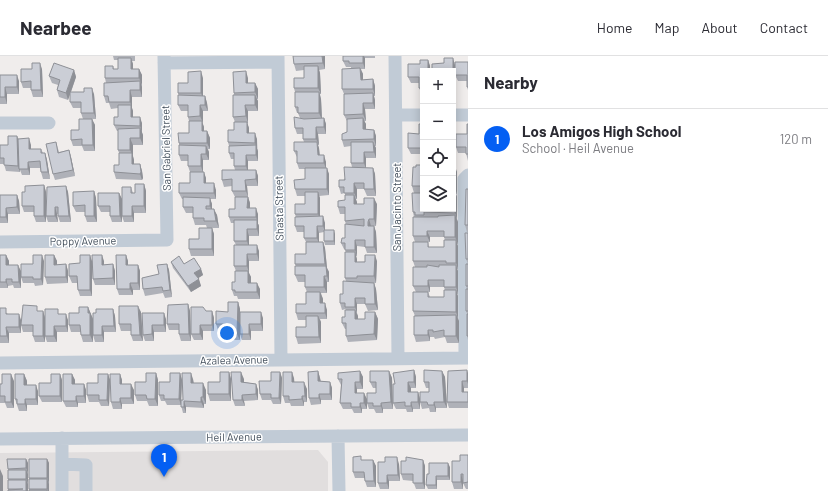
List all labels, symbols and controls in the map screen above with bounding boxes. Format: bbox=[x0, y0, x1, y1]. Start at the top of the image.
text: Nearbee bbox=[20, 16, 92, 39]
text: Home bbox=[597, 19, 633, 36]
text: Map bbox=[655, 19, 679, 36]
text: About bbox=[701, 19, 738, 36]
text: Contact bbox=[760, 19, 808, 36]
map controls bbox=[420, 68, 456, 212]
button: + bbox=[420, 68, 456, 104]
text: Nearby bbox=[484, 72, 538, 92]
button: − bbox=[420, 104, 456, 140]
street label: San Gabriel Street bbox=[158, 105, 173, 191]
text: Los Amigos High School bbox=[522, 122, 681, 140]
text: 1 bbox=[495, 131, 499, 147]
text: 120 m bbox=[780, 131, 812, 147]
button: locate bbox=[420, 140, 456, 176]
text: School · Heil Avenue bbox=[522, 140, 634, 156]
street label: San Jacinto Street bbox=[390, 163, 403, 251]
street label: Shasta Street bbox=[271, 175, 286, 241]
button: layers bbox=[420, 176, 456, 212]
street label: Poppy Avenue bbox=[50, 233, 117, 248]
your location bbox=[217, 323, 237, 343]
street label: Azalea Avenue bbox=[200, 352, 268, 367]
street label: Heil Avenue bbox=[206, 430, 262, 443]
pin: 1 bbox=[151, 444, 177, 477]

